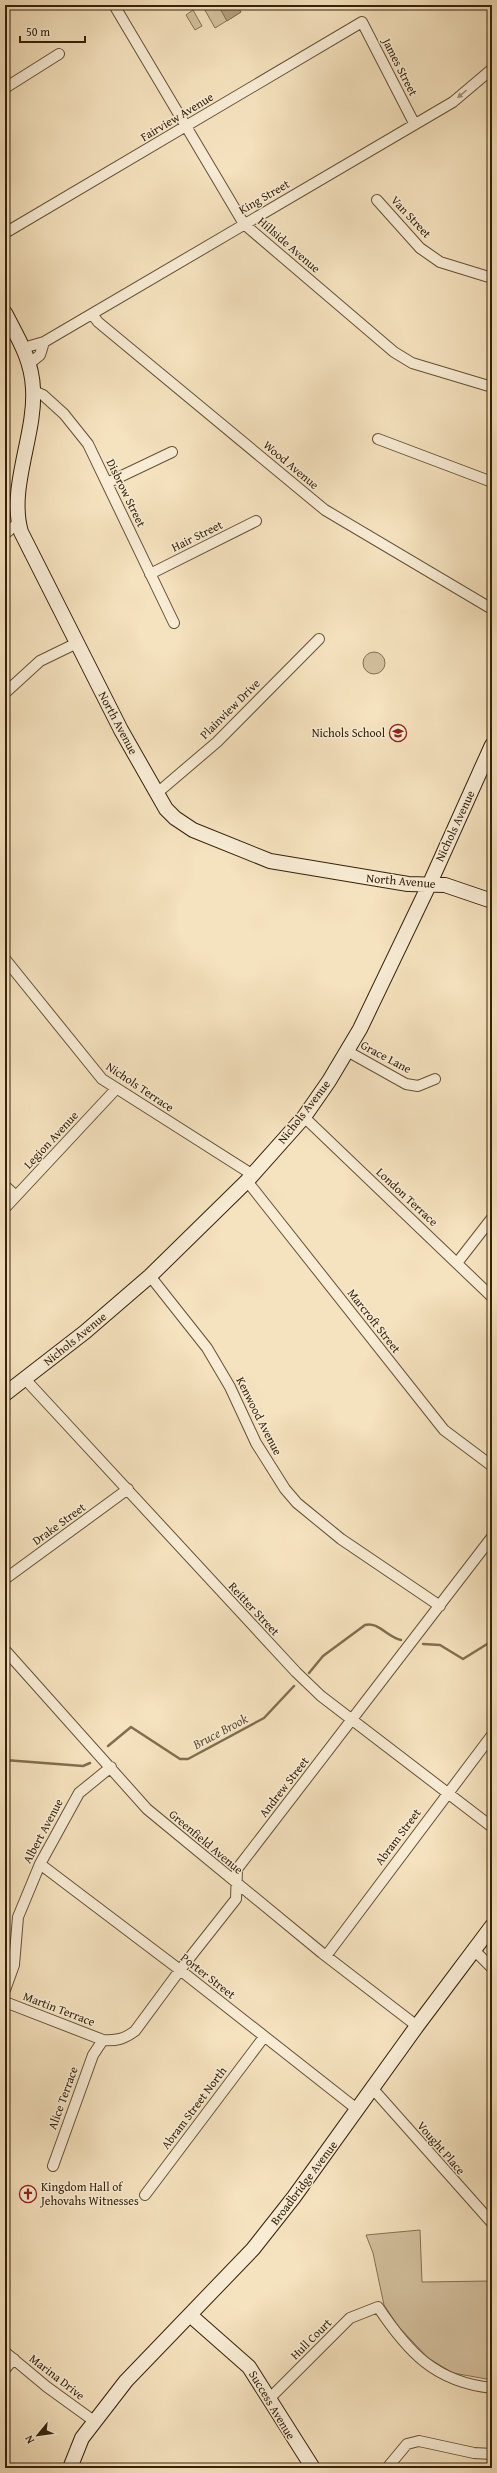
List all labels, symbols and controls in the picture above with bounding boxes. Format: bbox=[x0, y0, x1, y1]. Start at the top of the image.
scale bar bbox=[20, 18, 85, 44]
text: 50 m bbox=[26, 23, 50, 40]
street label: James Street bbox=[378, 33, 423, 99]
street label: Fairview Avenue bbox=[137, 88, 217, 145]
one-way arrow bbox=[457, 90, 467, 99]
street label: King Street bbox=[235, 175, 293, 218]
street label: Van Street bbox=[387, 192, 436, 242]
street label: Hillside Avenue bbox=[254, 213, 325, 277]
street label: Wood Avenue bbox=[260, 436, 323, 493]
street label: Disbrow Street bbox=[103, 456, 151, 530]
street label: Hair Street bbox=[168, 516, 226, 555]
street label: Plainview Drive bbox=[196, 675, 264, 742]
street label: North Avenue bbox=[95, 688, 142, 758]
school or university icon: Nichols School bbox=[388, 723, 408, 743]
place label: Nichols School bbox=[312, 724, 386, 741]
street label: Nichols Avenue bbox=[431, 787, 479, 864]
street label: North Avenue bbox=[366, 869, 437, 892]
street label: Grace Lane bbox=[358, 1036, 415, 1077]
street label: Nichols Terrace bbox=[103, 1058, 178, 1116]
street label: Nichols Avenue bbox=[273, 1076, 334, 1147]
street label: Legion Avenue bbox=[19, 1107, 82, 1172]
street label: London Terrace bbox=[373, 1164, 442, 1230]
street label: Marcroft Street bbox=[344, 1285, 405, 1357]
street label: Nichols Avenue bbox=[39, 1308, 110, 1369]
street label: Kenwood Avenue bbox=[232, 1374, 287, 1458]
street label: Drake Street bbox=[29, 1498, 90, 1549]
street label: Reitter Street bbox=[225, 1578, 284, 1640]
water label: Bruce Brook bbox=[189, 1709, 251, 1754]
street label: Andrew Street bbox=[255, 1752, 313, 1820]
street label: Albert Avenue bbox=[18, 1795, 67, 1866]
street label: Abram Street bbox=[371, 1804, 425, 1868]
street label: Greenfield Avenue bbox=[166, 1806, 247, 1878]
street label: Porter Street bbox=[177, 1949, 240, 2003]
street label: Martin Terrace bbox=[21, 1987, 98, 2030]
street label: Abram Street North bbox=[157, 2063, 230, 2152]
street label: Alice Terrace bbox=[43, 2064, 82, 2132]
street label: Vought Place bbox=[413, 2117, 470, 2178]
street label: Broadbridge Avenue bbox=[266, 2137, 341, 2228]
place label: Kingdom Hall of Jehovahs Witnesses bbox=[39, 2178, 139, 2209]
church icon: Kingdom Hall of Jehovahs Witnesses bbox=[18, 2184, 38, 2204]
street label: Hull Court bbox=[286, 2314, 336, 2363]
street label: Marina Drive bbox=[26, 2350, 89, 2404]
street label: Success Avenue bbox=[245, 2367, 300, 2443]
north arrow bbox=[18, 2415, 58, 2455]
text: N bbox=[20, 2432, 38, 2447]

